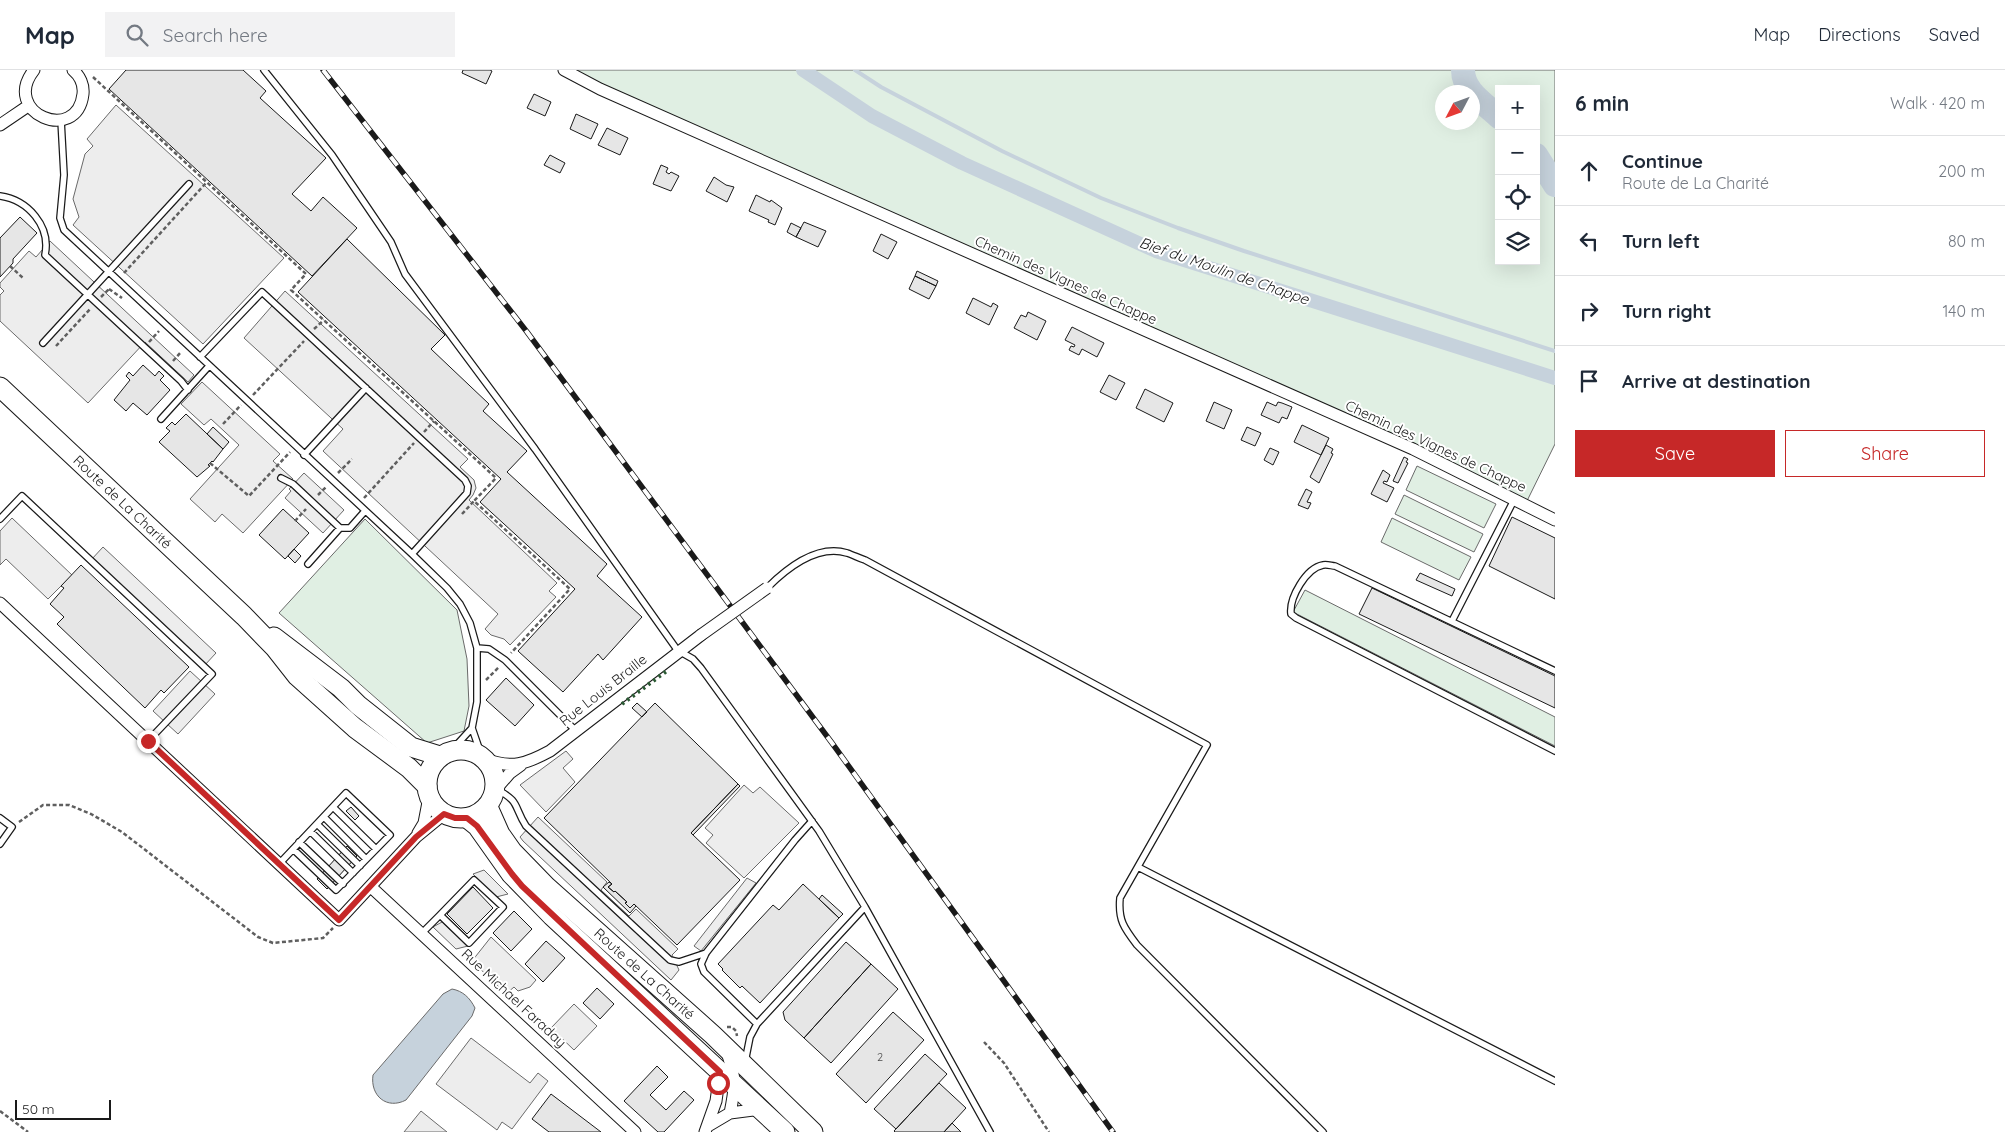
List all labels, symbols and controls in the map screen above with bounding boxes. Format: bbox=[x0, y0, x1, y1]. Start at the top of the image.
search box bbox=[105, 12, 455, 57]
text: Map bbox=[25, 20, 75, 50]
icon: search bbox=[123, 21, 151, 49]
text: Search here bbox=[163, 23, 268, 47]
text: Map bbox=[1753, 23, 1790, 46]
text: Directions bbox=[1818, 23, 1901, 46]
text: Saved bbox=[1929, 23, 1980, 46]
north arrow bbox=[1435, 85, 1480, 130]
map controls bbox=[1495, 85, 1540, 265]
button: + bbox=[1495, 85, 1540, 130]
text: 6 min bbox=[1575, 90, 1629, 116]
text: Walk · 420 m bbox=[1890, 93, 1985, 113]
button: − bbox=[1495, 130, 1540, 175]
text: Continue bbox=[1622, 149, 1703, 173]
icon: ahead bbox=[1575, 157, 1603, 185]
text: 200 m bbox=[1938, 161, 1985, 181]
text: Route de La Charité bbox=[1622, 173, 1769, 193]
button: locate bbox=[1495, 175, 1540, 220]
button: layers bbox=[1495, 220, 1540, 265]
icon: left bbox=[1575, 227, 1603, 255]
text: Turn left bbox=[1622, 229, 1700, 253]
text: 80 m bbox=[1948, 231, 1985, 251]
street label: Chemin des Vignes de Chappe bbox=[972, 232, 1160, 328]
water label: Bief du Moulin de Chappe bbox=[1137, 233, 1312, 309]
icon: right bbox=[1575, 297, 1603, 325]
text: Turn right bbox=[1622, 299, 1711, 323]
text: 140 m bbox=[1942, 301, 1985, 321]
icon: arrive bbox=[1575, 367, 1603, 395]
text: Arrive at destination bbox=[1622, 369, 1811, 393]
street label: Chemin des Vignes de Chappe bbox=[1343, 396, 1529, 496]
button: Save bbox=[1575, 430, 1775, 477]
button: Share bbox=[1785, 430, 1985, 477]
street label: Route de La Charité bbox=[69, 451, 176, 553]
street label: Rue Louis Braille bbox=[556, 650, 650, 730]
route end bbox=[137, 730, 160, 753]
street label: Route de La Charité bbox=[590, 924, 698, 1023]
street label: Rue Michael Faraday bbox=[458, 945, 570, 1051]
house number: 2 bbox=[877, 1050, 883, 1064]
route start bbox=[707, 1072, 730, 1095]
scale bar bbox=[15, 1097, 111, 1120]
text: 50 m bbox=[22, 1100, 55, 1118]

